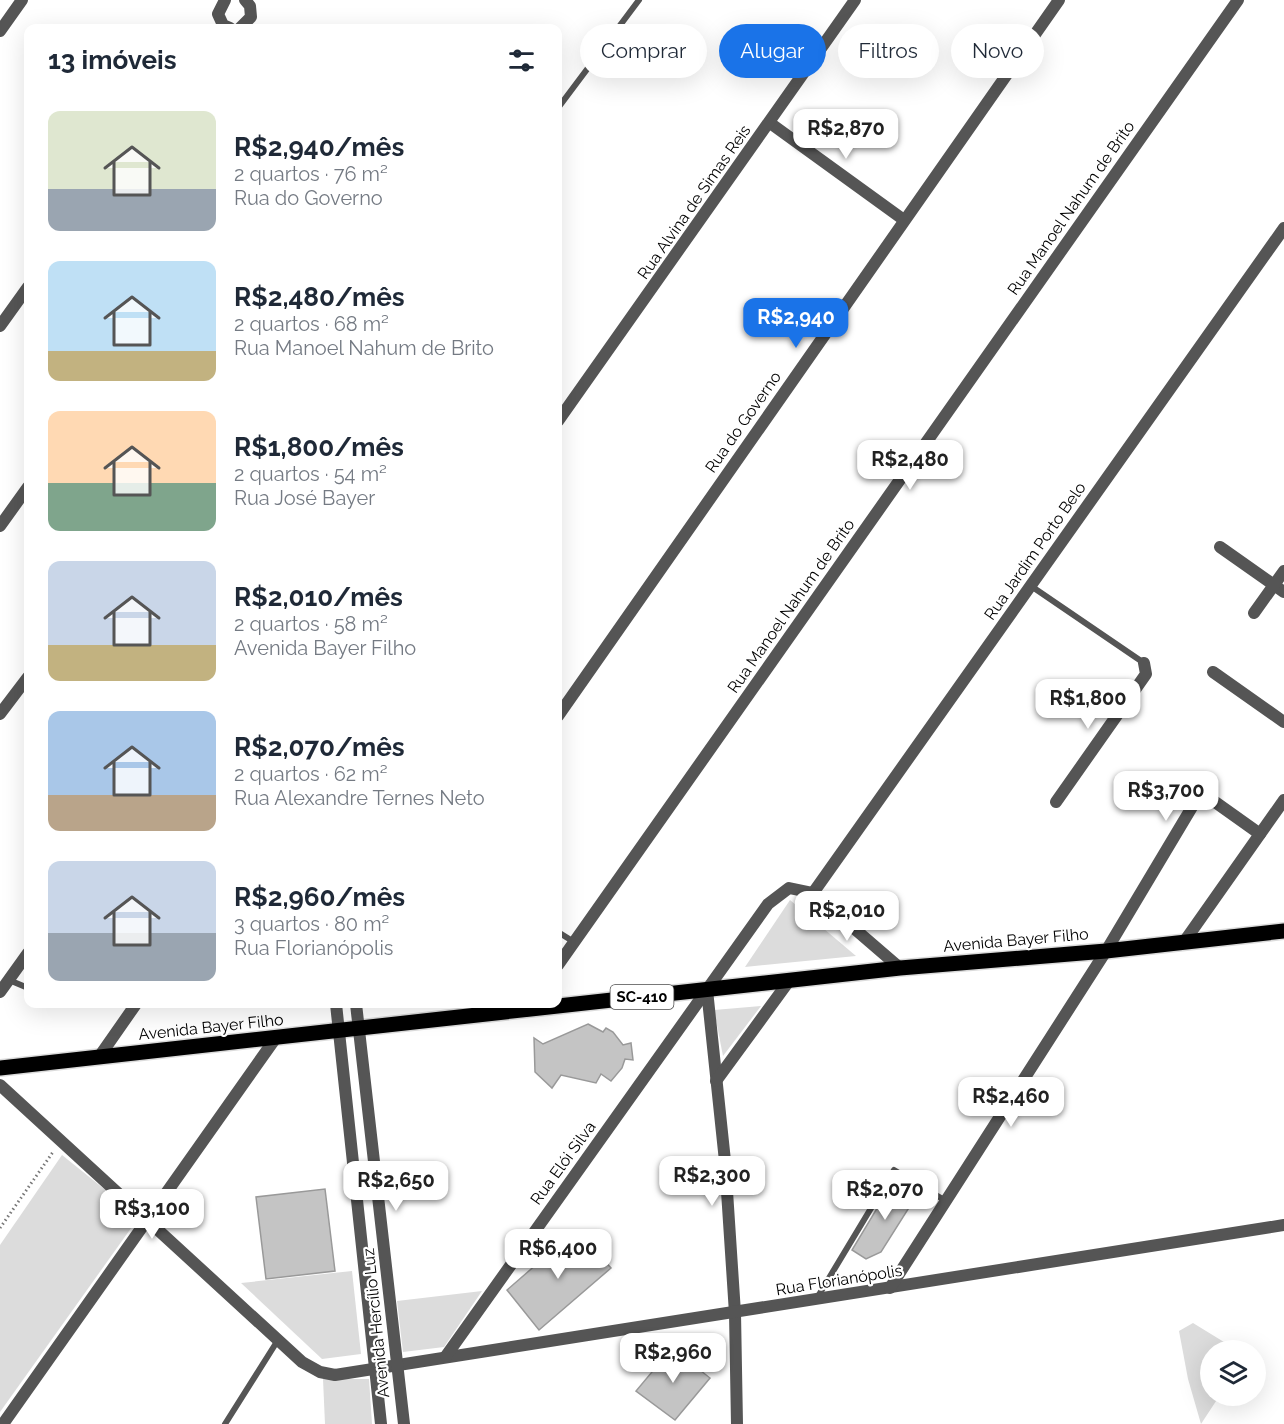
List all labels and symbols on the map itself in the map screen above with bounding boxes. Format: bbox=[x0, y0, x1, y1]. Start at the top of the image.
pin: R$2,870 bbox=[791, 109, 901, 160]
street label: Rua Manoel Nahum de Brito bbox=[1004, 117, 1138, 299]
street label: Rua Alvina de Simas Reis bbox=[633, 121, 755, 283]
pin: R$2,940 bbox=[741, 298, 851, 349]
street label: Rua do Governo bbox=[701, 368, 785, 476]
pin: R$2,480 bbox=[855, 440, 965, 491]
street label: Rua Jardim Porto Belo bbox=[980, 478, 1090, 624]
street label: Rua Manoel Nahum de Brito bbox=[724, 515, 858, 697]
pin: R$1,800 bbox=[1033, 679, 1143, 730]
pin: R$3,700 bbox=[1111, 771, 1221, 822]
pin: R$2,010 bbox=[792, 891, 902, 942]
street label: Avenida Bayer Filho bbox=[943, 924, 1089, 956]
road number: SC-410 bbox=[610, 985, 674, 1009]
street label: Avenida Bayer Filho bbox=[138, 1010, 284, 1044]
pin: R$2,460 bbox=[956, 1077, 1066, 1128]
street label: Rua Elói Silva bbox=[526, 1118, 600, 1208]
pin: R$2,300 bbox=[657, 1156, 767, 1207]
pin: R$2,650 bbox=[341, 1161, 451, 1212]
pin: R$2,070 bbox=[830, 1170, 940, 1221]
pin: R$3,100 bbox=[97, 1189, 207, 1240]
pin: R$6,400 bbox=[503, 1229, 613, 1280]
street label: Avenida Hercílio Luz bbox=[359, 1247, 393, 1399]
street label: Rua Florianópolis bbox=[775, 1261, 904, 1299]
pin: R$2,960 bbox=[618, 1333, 728, 1384]

